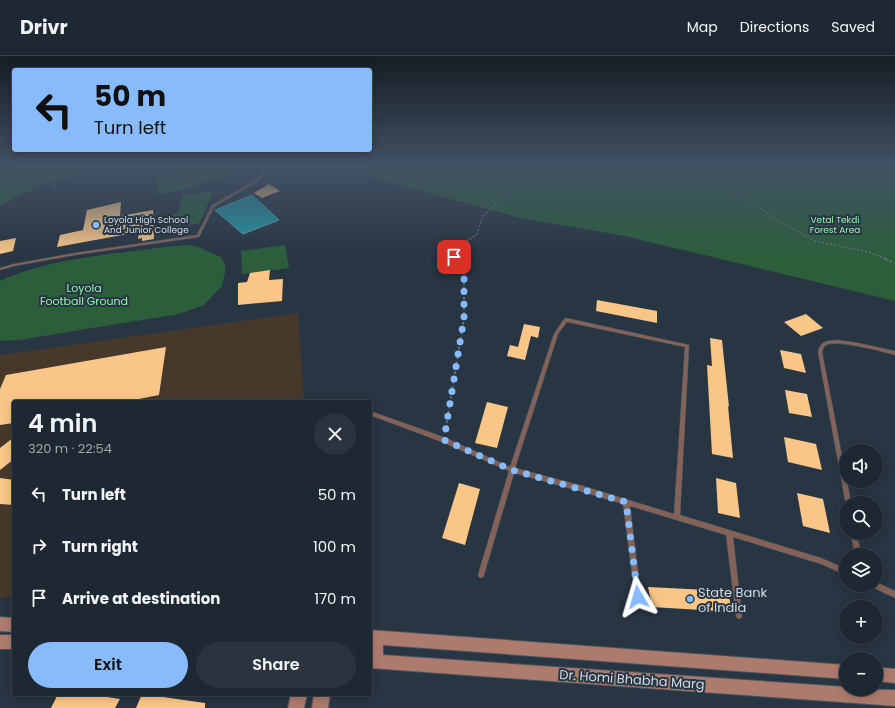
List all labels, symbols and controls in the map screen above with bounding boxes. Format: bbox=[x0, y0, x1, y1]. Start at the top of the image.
text: Drivr bbox=[20, 14, 68, 41]
text: Map bbox=[687, 17, 718, 37]
text: Directions bbox=[740, 17, 809, 37]
text: Saved bbox=[831, 17, 875, 37]
text: 50 m bbox=[94, 77, 166, 116]
icon: left bbox=[28, 84, 80, 136]
text: Turn left bbox=[94, 115, 166, 140]
place label: Loyola High School And Junior College bbox=[104, 214, 189, 236]
park label: Vetal Tekdi Forest Area bbox=[810, 214, 860, 236]
marker: Loyola High School And Junior College bbox=[91, 220, 101, 230]
pin bbox=[437, 240, 471, 274]
icon: arrive bbox=[443, 246, 465, 268]
park label: Loyola Football Ground bbox=[40, 280, 128, 309]
text: 4 min bbox=[28, 407, 97, 440]
button: close bbox=[314, 413, 356, 455]
text: 320 m · 22:54 bbox=[28, 439, 112, 458]
map controls bbox=[839, 444, 883, 696]
button: sound bbox=[839, 444, 883, 488]
icon: left bbox=[28, 483, 50, 505]
text: Turn left bbox=[62, 484, 126, 505]
text: 50 m bbox=[318, 484, 356, 505]
button: search bbox=[839, 496, 883, 540]
icon: right bbox=[28, 535, 50, 557]
text: Turn right bbox=[62, 536, 138, 557]
text: 100 m bbox=[313, 536, 356, 557]
button: layers bbox=[839, 548, 883, 592]
position arrow bbox=[617, 576, 659, 618]
place label: State Bank of India bbox=[698, 583, 767, 617]
icon: arrive bbox=[28, 587, 50, 609]
text: Arrive at destination bbox=[62, 588, 220, 609]
text: 170 m bbox=[314, 588, 356, 609]
marker: State Bank of India bbox=[685, 594, 695, 604]
button: + bbox=[839, 600, 883, 644]
button: Exit bbox=[28, 642, 188, 688]
button: Share bbox=[196, 642, 356, 688]
button: − bbox=[839, 652, 883, 696]
street label: Dr. Homi Bhabha Marg bbox=[559, 665, 705, 694]

